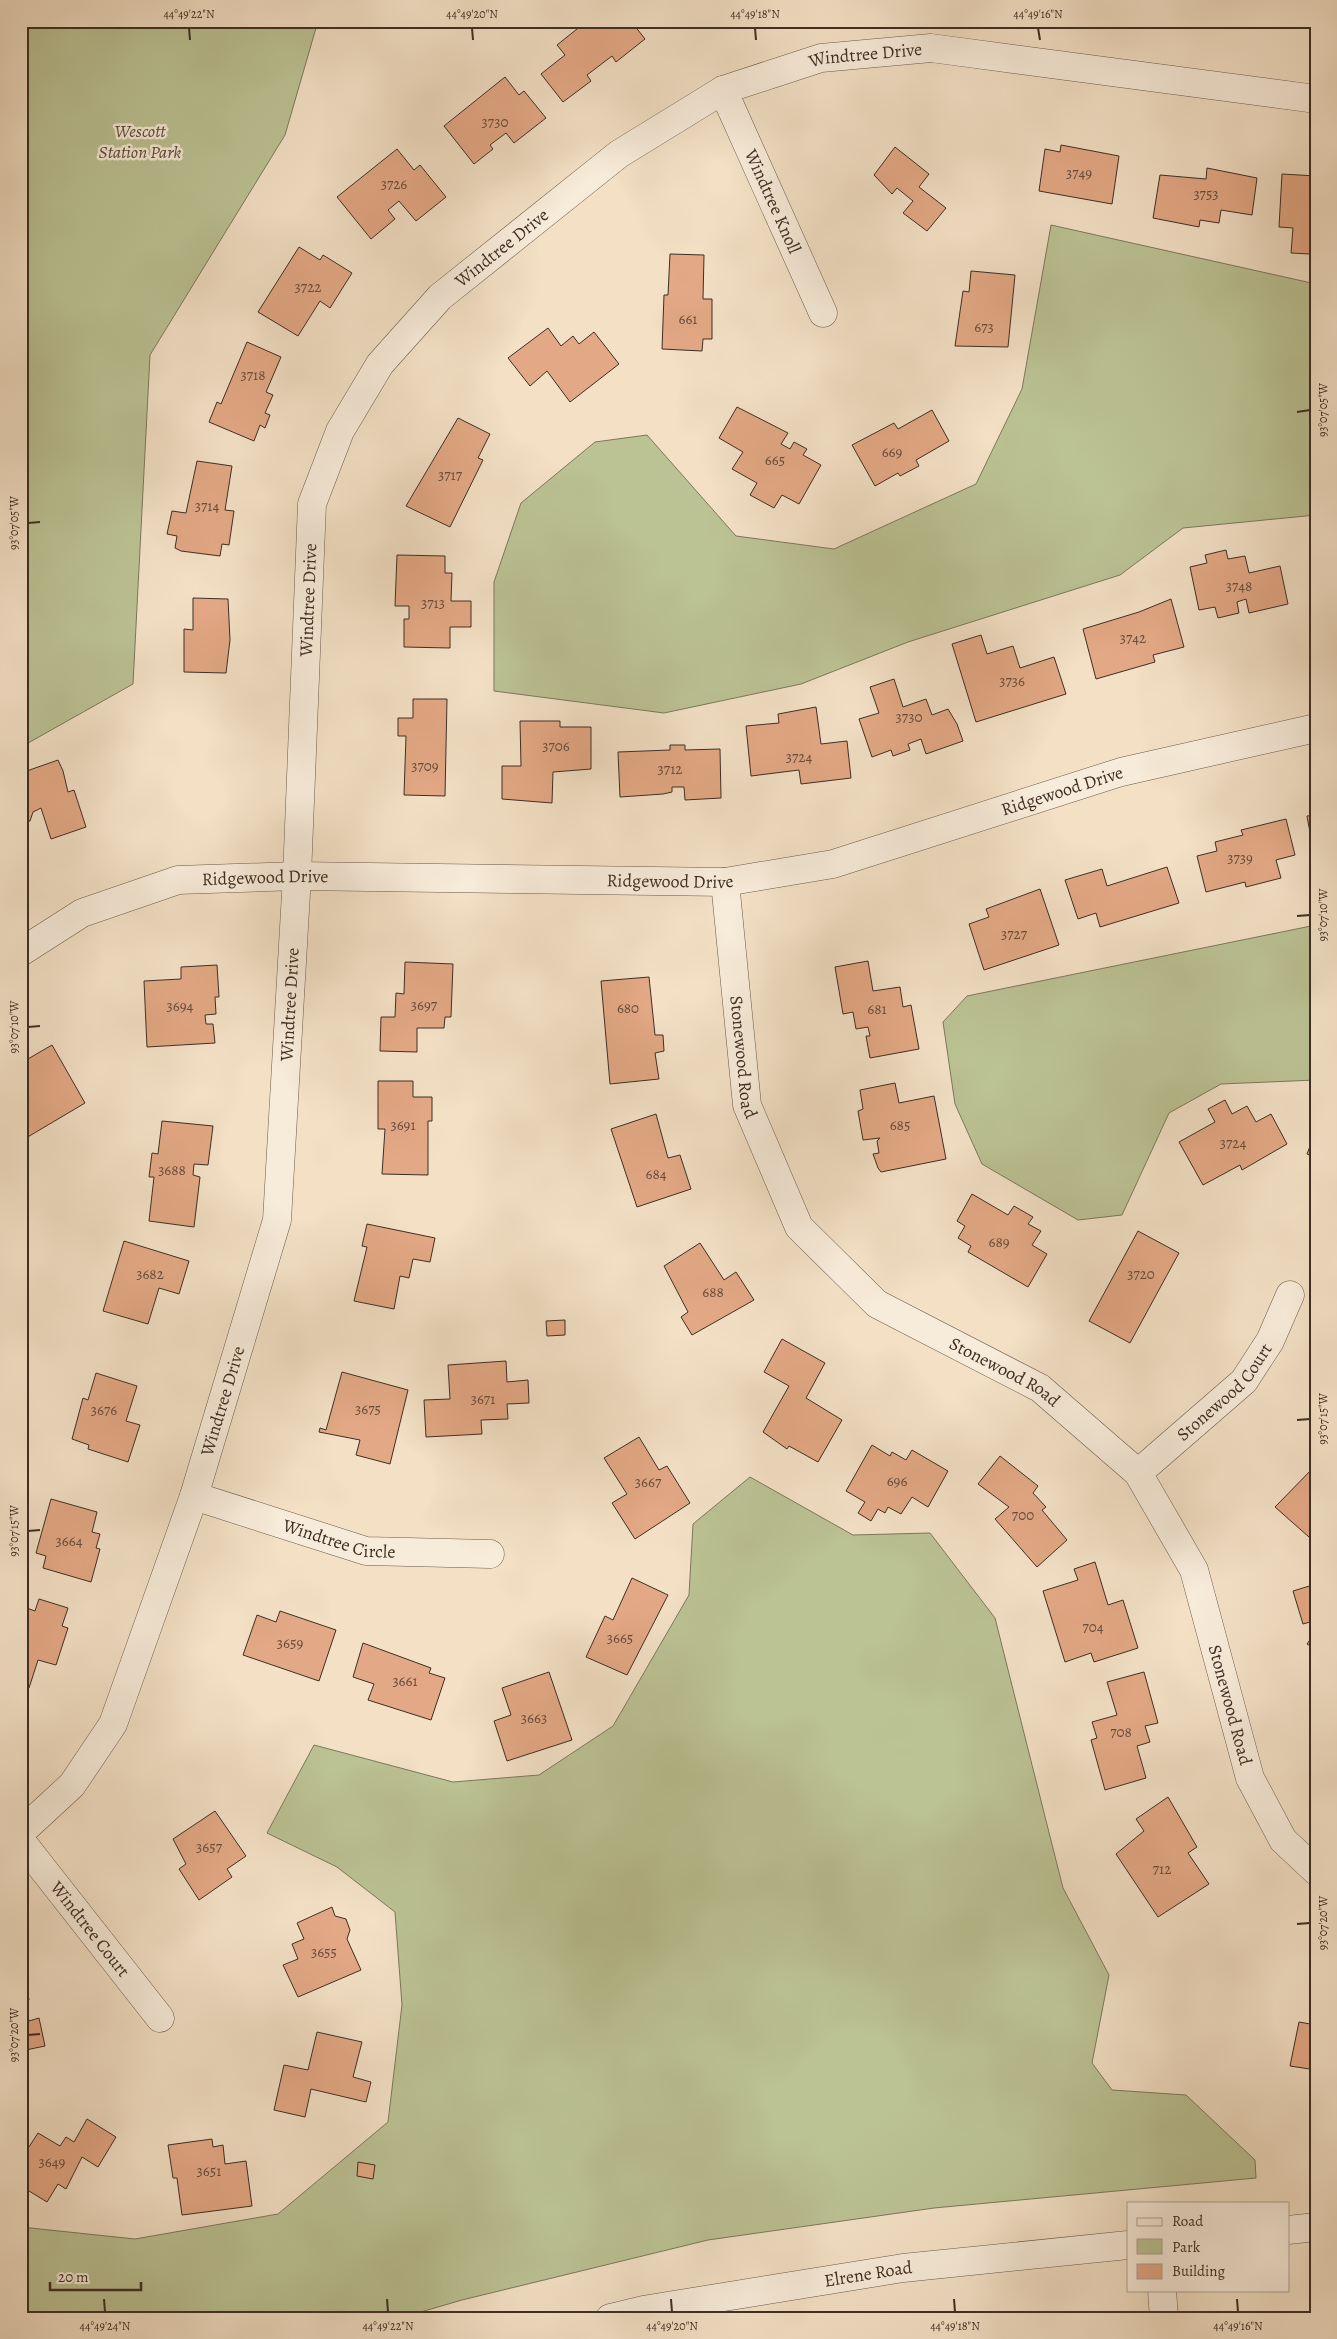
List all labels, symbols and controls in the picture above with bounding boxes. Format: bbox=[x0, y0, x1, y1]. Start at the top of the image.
text: 44°49'22"N bbox=[163, 6, 215, 22]
text: 44°49'20"N bbox=[446, 6, 498, 22]
text: 44°49'18"N bbox=[730, 6, 780, 22]
text: 44°49'16"N bbox=[1013, 6, 1063, 22]
street label: Windtree Drive bbox=[805, 37, 923, 73]
house number: 3730 bbox=[482, 112, 508, 132]
park label: Wescott Station Park bbox=[99, 119, 181, 164]
street label: Windtree Knoll bbox=[739, 144, 807, 258]
house number: 3749 bbox=[1066, 163, 1092, 183]
house number: 3726 bbox=[381, 174, 407, 194]
house number: 3753 bbox=[1193, 184, 1219, 204]
street label: Windtree Drive bbox=[449, 203, 554, 293]
house number: 3722 bbox=[295, 277, 321, 297]
house number: 661 bbox=[679, 309, 698, 329]
house number: 673 bbox=[974, 317, 994, 337]
house number: 3718 bbox=[241, 365, 265, 385]
text: 93°07'05"W bbox=[1315, 382, 1331, 437]
house number: 669 bbox=[882, 442, 903, 462]
house number: 665 bbox=[765, 450, 785, 470]
house number: 3717 bbox=[438, 465, 463, 485]
text: 93°07'05"W bbox=[6, 495, 22, 550]
house number: 3714 bbox=[195, 496, 219, 516]
street label: Windtree Drive bbox=[294, 543, 322, 658]
house number: 3748 bbox=[1226, 576, 1252, 596]
house number: 3713 bbox=[421, 593, 445, 613]
house number: 3742 bbox=[1120, 628, 1146, 648]
house number: 3736 bbox=[999, 671, 1025, 691]
house number: 3730 bbox=[896, 707, 922, 727]
house number: 3706 bbox=[542, 736, 570, 756]
house number: 3724 bbox=[786, 747, 812, 767]
house number: 3709 bbox=[411, 756, 439, 776]
house number: 3712 bbox=[658, 759, 682, 779]
street label: Ridgewood Drive bbox=[998, 760, 1126, 822]
house number: 3739 bbox=[1227, 848, 1253, 868]
street label: Ridgewood Drive bbox=[201, 864, 329, 891]
street label: Ridgewood Drive bbox=[606, 868, 735, 894]
text: 93°07'10"W bbox=[1315, 888, 1331, 941]
house number: 3727 bbox=[1001, 924, 1028, 944]
street label: Windtree Drive bbox=[274, 947, 305, 1063]
house number: 3697 bbox=[411, 995, 438, 1015]
street label: Stonewood Road bbox=[724, 995, 764, 1123]
house number: 3694 bbox=[167, 996, 194, 1016]
house number: 680 bbox=[617, 998, 639, 1018]
house number: 681 bbox=[867, 999, 887, 1019]
text: 93°07'10"W bbox=[6, 1000, 22, 1053]
house number: 3691 bbox=[390, 1115, 416, 1135]
house number: 685 bbox=[890, 1115, 910, 1135]
house number: 3724 bbox=[1220, 1133, 1246, 1153]
house number: 3688 bbox=[158, 1160, 186, 1180]
house number: 684 bbox=[645, 1164, 667, 1184]
house number: 689 bbox=[988, 1232, 1010, 1252]
house number: 3682 bbox=[136, 1264, 164, 1284]
house number: 3720 bbox=[1127, 1264, 1155, 1284]
house number: 688 bbox=[702, 1282, 724, 1302]
street label: Stonewood Road bbox=[945, 1331, 1066, 1412]
street label: Stonewood Court bbox=[1171, 1338, 1277, 1446]
street label: Windtree Drive bbox=[194, 1343, 250, 1460]
house number: 3671 bbox=[471, 1389, 495, 1409]
text: 93°07'15"W bbox=[1315, 1392, 1331, 1445]
house number: 3675 bbox=[355, 1399, 381, 1419]
house number: 3676 bbox=[91, 1400, 117, 1420]
house number: 696 bbox=[887, 1471, 907, 1491]
house number: 3667 bbox=[635, 1472, 662, 1492]
text: 93°07'15"W bbox=[6, 1504, 22, 1557]
house number: 700 bbox=[1012, 1505, 1034, 1525]
street label: Windtree Circle bbox=[279, 1513, 396, 1564]
house number: 3664 bbox=[56, 1531, 83, 1551]
house number: 704 bbox=[1082, 1617, 1104, 1637]
house number: 3665 bbox=[607, 1628, 633, 1648]
house number: 3659 bbox=[277, 1633, 303, 1653]
street label: Stonewood Road bbox=[1203, 1642, 1258, 1768]
house number: 3661 bbox=[392, 1671, 418, 1691]
house number: 3663 bbox=[521, 1708, 547, 1728]
house number: 708 bbox=[1110, 1722, 1132, 1742]
house number: 3657 bbox=[196, 1837, 223, 1857]
house number: 712 bbox=[1153, 1859, 1171, 1879]
street label: Windtree Court bbox=[44, 1875, 135, 1982]
text: 93°07'20"W bbox=[1315, 1895, 1331, 1950]
house number: 3655 bbox=[311, 1942, 337, 1962]
text: 93°07'20"W bbox=[6, 2007, 22, 2062]
house number: 3649 bbox=[39, 2152, 66, 2172]
house number: 3651 bbox=[197, 2161, 221, 2181]
legend bbox=[1127, 2202, 1290, 2292]
text: Road bbox=[1172, 2211, 1204, 2231]
text: Park bbox=[1172, 2237, 1201, 2257]
street label: Elrene Road bbox=[822, 2255, 914, 2293]
scale bar bbox=[50, 2259, 141, 2291]
text: Building bbox=[1172, 2261, 1225, 2281]
text: 20 m bbox=[58, 2267, 89, 2287]
text: 44°49'24"N bbox=[80, 2318, 131, 2334]
text: 44°49'22"N bbox=[362, 2318, 414, 2334]
text: 44°49'20"N bbox=[646, 2318, 698, 2334]
text: 44°49'18"N bbox=[930, 2318, 980, 2334]
text: 44°49'16"N bbox=[1213, 2318, 1263, 2334]

